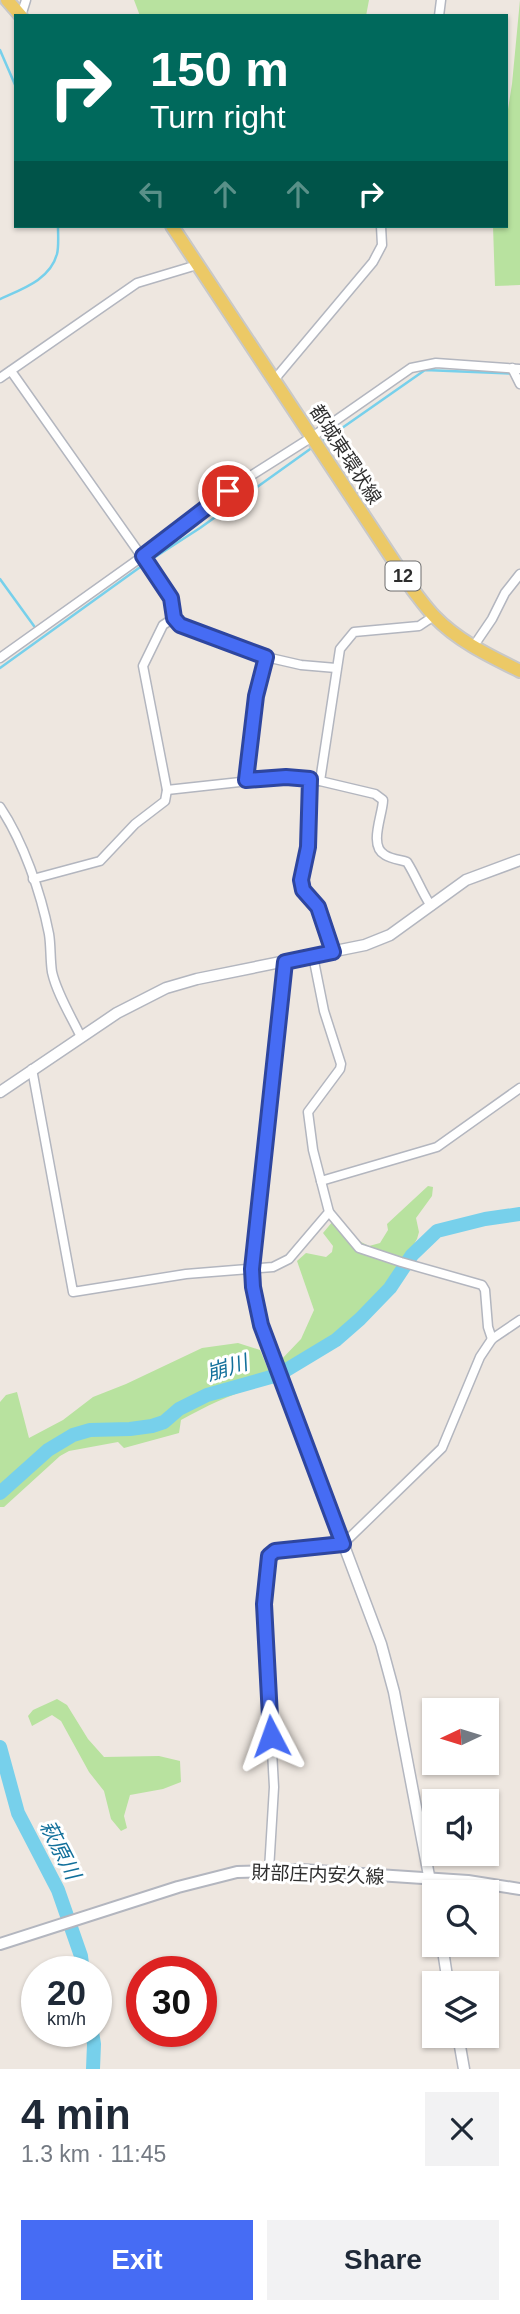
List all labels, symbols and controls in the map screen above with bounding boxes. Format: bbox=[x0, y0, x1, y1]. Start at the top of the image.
icon: right bbox=[35, 42, 126, 133]
text: 150 m bbox=[150, 42, 289, 96]
text: Turn right bbox=[150, 99, 286, 135]
icon: left bbox=[133, 175, 171, 213]
icon: ahead bbox=[206, 175, 244, 213]
icon: ahead bbox=[279, 175, 317, 213]
icon: right bbox=[352, 175, 390, 213]
street label: 都城東環状線 bbox=[306, 401, 385, 508]
pin bbox=[198, 461, 258, 521]
icon: arrive bbox=[209, 472, 247, 510]
road number: 12 bbox=[386, 562, 420, 590]
water label: 崩川 bbox=[203, 1350, 252, 1385]
north arrow bbox=[422, 1698, 499, 1774]
map controls bbox=[422, 1698, 499, 2048]
position arrow bbox=[234, 1699, 308, 1773]
button: sound bbox=[422, 1789, 499, 1866]
water label: 萩原川 bbox=[36, 1816, 86, 1885]
street label: 財部庄内安久線 bbox=[251, 1862, 385, 1887]
button: search bbox=[422, 1880, 499, 1957]
speed limit sign: 30 bbox=[126, 1956, 217, 2047]
button: layers bbox=[422, 1971, 499, 2048]
text: 20 bbox=[47, 1973, 86, 2012]
text: km/h bbox=[47, 2009, 86, 2029]
text: 4 min bbox=[21, 2091, 131, 2138]
button: close bbox=[425, 2092, 499, 2166]
text: 1.3 km · 11:45 bbox=[21, 2141, 166, 2167]
button: Exit bbox=[21, 2220, 253, 2300]
button: Share bbox=[267, 2220, 499, 2300]

